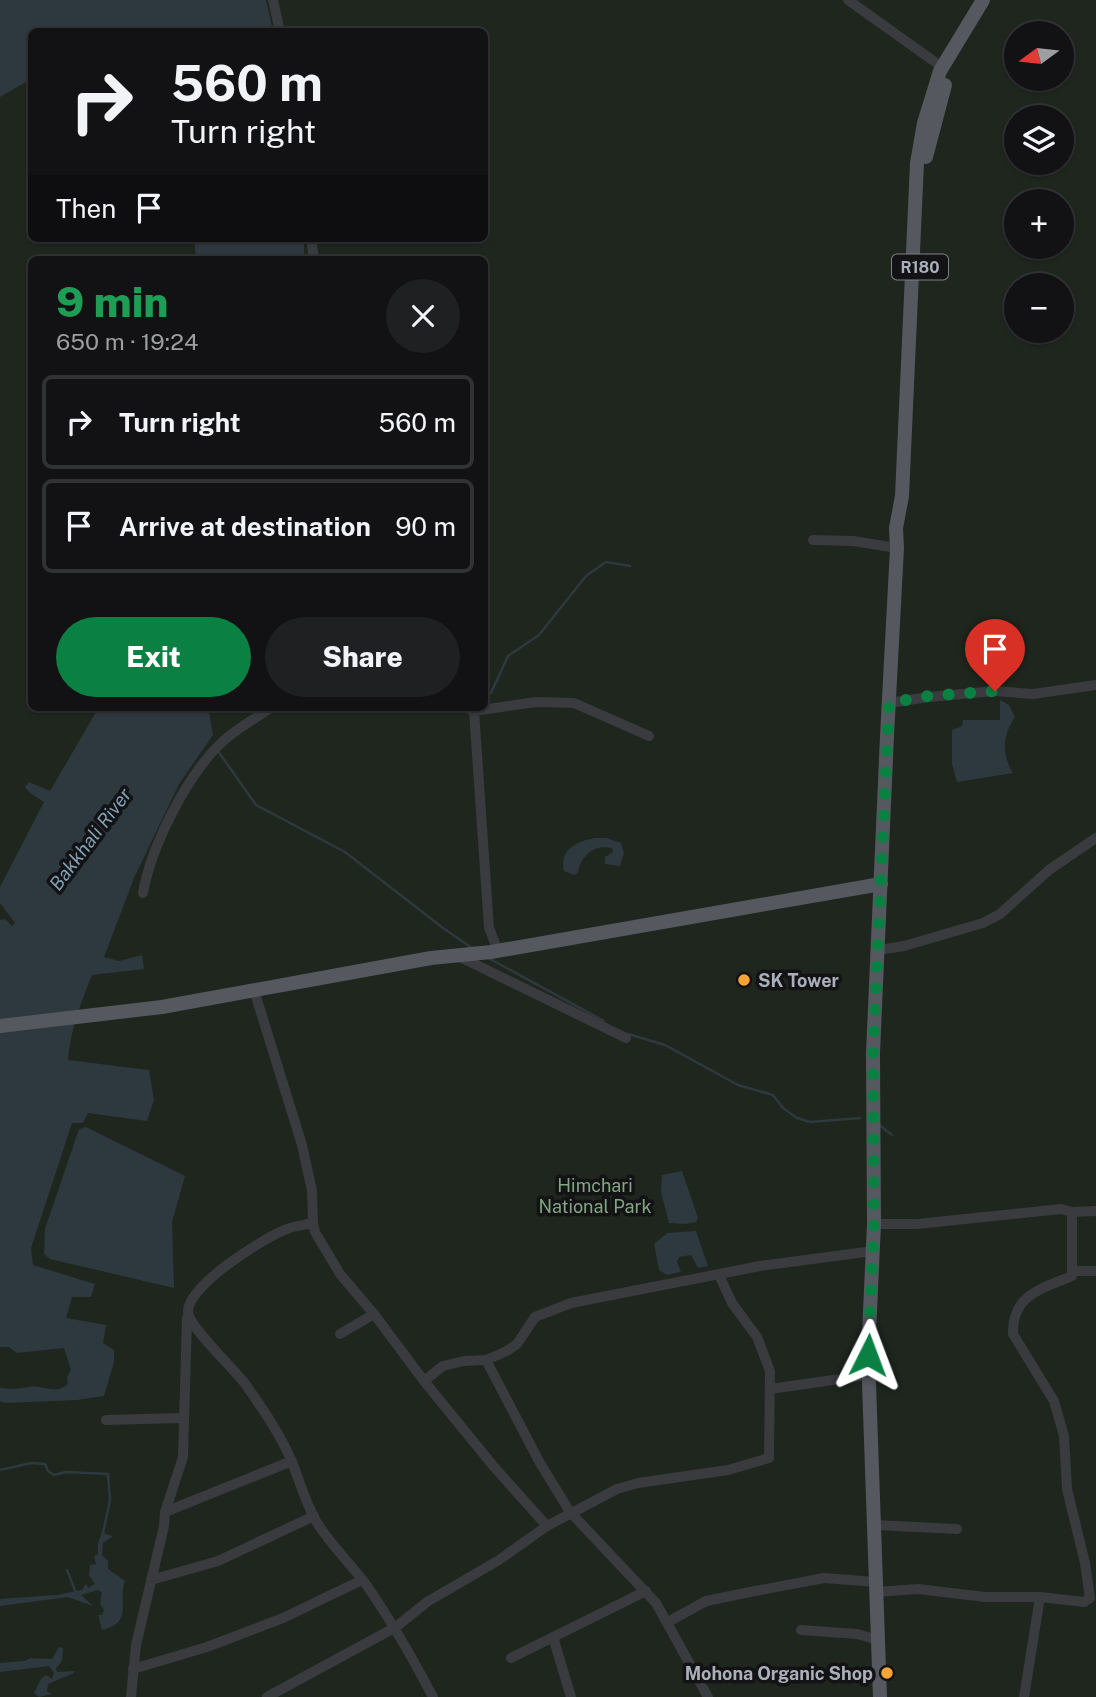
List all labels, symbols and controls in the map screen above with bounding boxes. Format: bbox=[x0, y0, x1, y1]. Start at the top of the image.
north arrow bbox=[1004, 21, 1074, 91]
map controls bbox=[1004, 21, 1074, 343]
text: 560 m bbox=[171, 54, 323, 112]
icon: right bbox=[56, 56, 147, 147]
button: layers bbox=[1004, 105, 1074, 175]
text: Turn right bbox=[171, 113, 316, 150]
icon: arrive bbox=[130, 189, 168, 227]
button: + bbox=[1004, 189, 1074, 259]
text: Then bbox=[56, 193, 116, 224]
road number: R180 bbox=[892, 255, 948, 280]
button: − bbox=[1004, 273, 1074, 343]
text: 9 min bbox=[56, 277, 169, 326]
button: close bbox=[386, 279, 460, 353]
text: 650 m · 19:24 bbox=[56, 328, 198, 355]
icon: right bbox=[60, 403, 98, 441]
text: Turn right bbox=[119, 407, 241, 438]
text: 560 m bbox=[379, 407, 456, 438]
icon: arrive bbox=[60, 507, 98, 545]
text: Arrive at destination bbox=[119, 511, 371, 542]
text: 90 m bbox=[395, 511, 456, 542]
button: Exit bbox=[56, 617, 251, 697]
button: Share bbox=[265, 617, 460, 697]
pin bbox=[965, 619, 1025, 691]
icon: arrive bbox=[976, 630, 1014, 668]
water label: Bakkhali River bbox=[45, 783, 136, 894]
place label: SK Tower bbox=[758, 970, 840, 991]
marker: SK Tower bbox=[736, 972, 752, 988]
park label: Himchari National Park bbox=[538, 1175, 652, 1217]
position arrow bbox=[831, 1318, 905, 1392]
place label: Mohona Organic Shop bbox=[685, 1663, 873, 1684]
marker: Mohona Organic Shop bbox=[879, 1665, 895, 1681]

